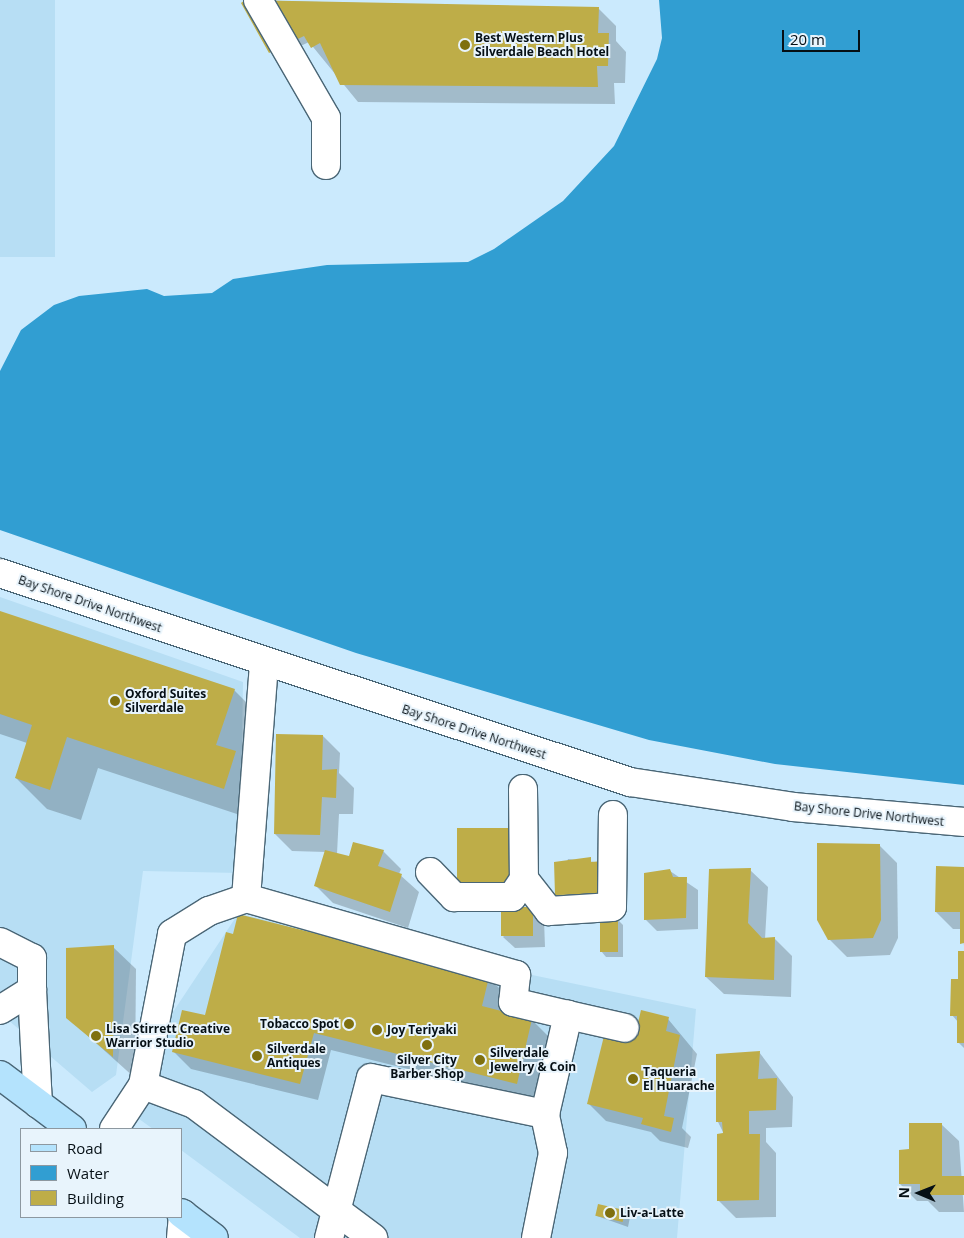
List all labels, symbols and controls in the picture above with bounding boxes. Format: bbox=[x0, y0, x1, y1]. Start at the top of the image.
scale bar bbox=[784, 20, 862, 52]
text: 20 m bbox=[790, 29, 825, 49]
place label: Best Western Plus Silverdale Beach Hotel bbox=[475, 31, 609, 59]
marker: Best Western Plus Silverdale Beach Hotel bbox=[459, 39, 471, 51]
street label: Bay Shore Drive Northwest bbox=[16, 573, 164, 635]
place label: Oxford Suites Silverdale bbox=[125, 687, 206, 715]
marker: Oxford Suites Silverdale bbox=[109, 695, 121, 707]
street label: Bay Shore Drive Northwest bbox=[400, 702, 548, 762]
street label: Bay Shore Drive Northwest bbox=[793, 799, 945, 829]
place label: Tobacco Spot bbox=[260, 1017, 339, 1031]
marker: Tobacco Spot bbox=[343, 1018, 355, 1030]
place label: Lisa Stirrett Creative Warrior Studio bbox=[106, 1022, 230, 1050]
place label: Joy Teriyaki bbox=[387, 1023, 457, 1037]
marker: Joy Teriyaki bbox=[371, 1024, 383, 1036]
marker: Lisa Stirrett Creative Warrior Studio bbox=[90, 1030, 102, 1042]
marker: Silver City Barber Shop bbox=[421, 1039, 433, 1051]
place label: Silverdale Antiques bbox=[267, 1042, 326, 1070]
place label: Silverdale Jewelry & Coin bbox=[490, 1046, 576, 1074]
marker: Silverdale Antiques bbox=[251, 1050, 263, 1062]
place label: Silver City Barber Shop bbox=[390, 1053, 464, 1081]
marker: Silverdale Jewelry & Coin bbox=[474, 1054, 486, 1066]
place label: Taqueria El Huarache bbox=[643, 1065, 715, 1093]
marker: Taqueria El Huarache bbox=[627, 1073, 639, 1085]
legend bbox=[20, 1128, 182, 1218]
text: Road bbox=[67, 1138, 103, 1158]
text: Water bbox=[67, 1163, 109, 1183]
north arrow bbox=[894, 1168, 944, 1218]
text: N bbox=[894, 1187, 913, 1199]
text: Building bbox=[67, 1188, 124, 1208]
place label: Liv-a-Latte bbox=[620, 1206, 684, 1220]
marker: Liv-a-Latte bbox=[604, 1207, 616, 1219]

